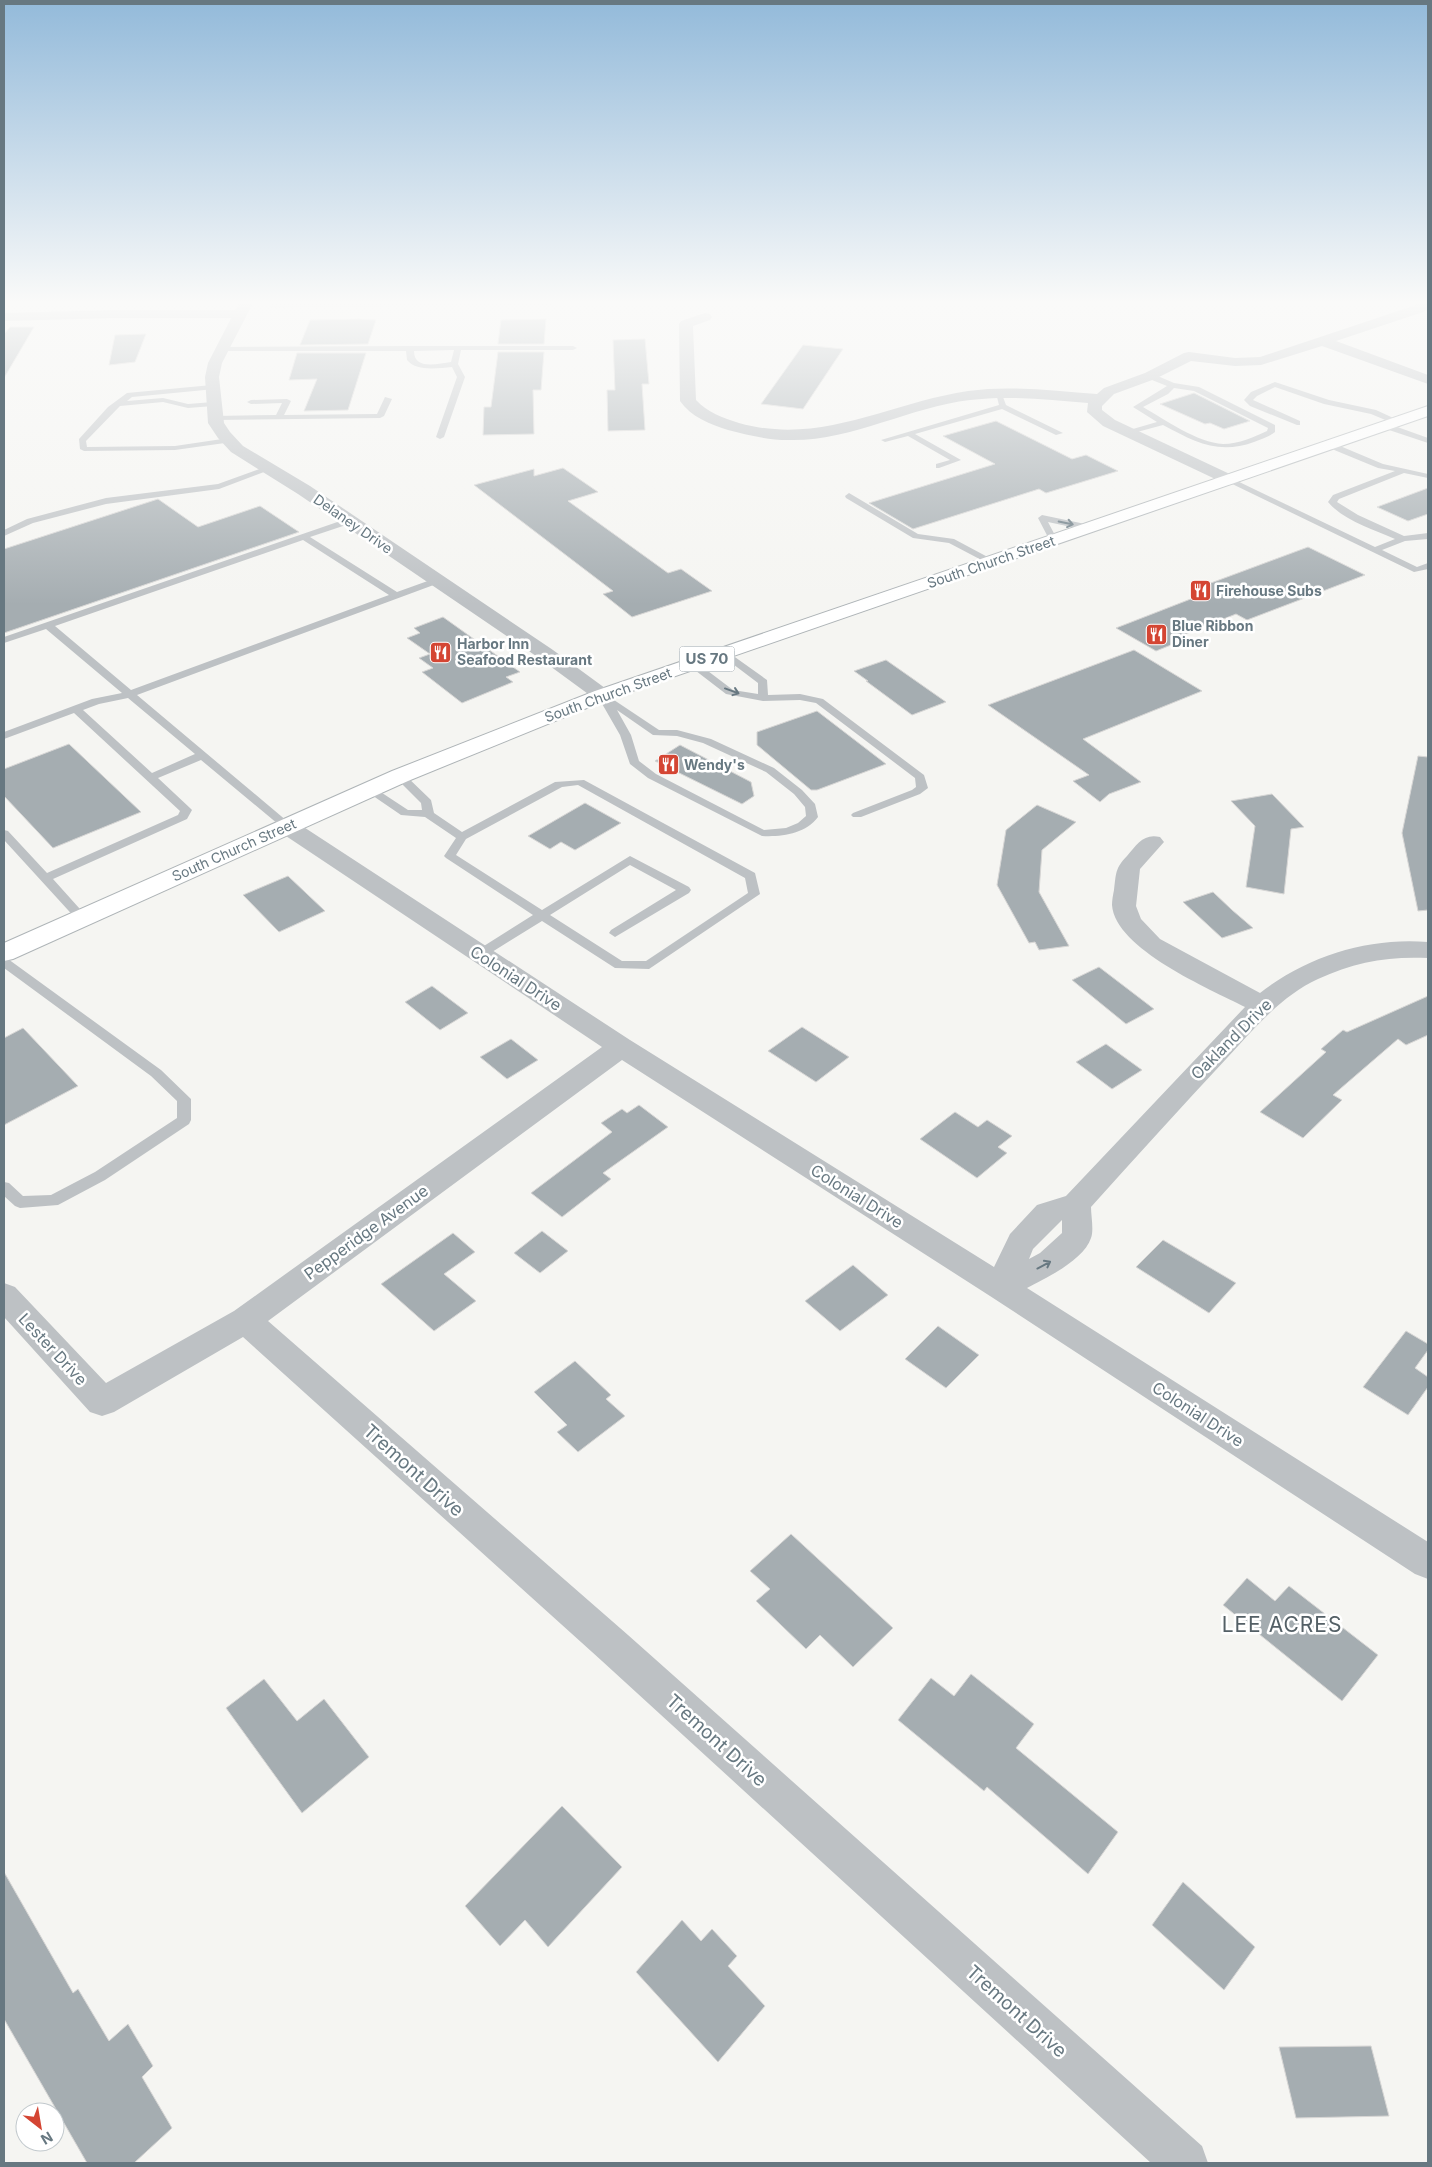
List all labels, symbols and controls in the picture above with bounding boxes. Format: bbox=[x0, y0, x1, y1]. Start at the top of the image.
street label: Delaney Drive bbox=[311, 490, 396, 557]
one-way arrow bbox=[1057, 519, 1073, 528]
street label: South Church Street bbox=[925, 532, 1057, 591]
restaurant icon: Firehouse Subs bbox=[1188, 579, 1212, 603]
place label: Firehouse Subs bbox=[1216, 582, 1322, 599]
place label: Blue Ribbon Diner bbox=[1172, 617, 1253, 650]
restaurant icon: Blue Ribbon Diner bbox=[1144, 622, 1168, 646]
place label: Harbor Inn Seafood Restaurant bbox=[457, 635, 592, 668]
restaurant icon: Harbor Inn Seafood Restaurant bbox=[429, 640, 453, 664]
road number: US 70 bbox=[680, 646, 734, 672]
street label: South Church Street bbox=[542, 663, 674, 725]
one-way arrow bbox=[724, 687, 739, 696]
restaurant icon: Wendy's bbox=[656, 753, 680, 777]
place label: Wendy's bbox=[684, 756, 745, 773]
street label: South Church Street bbox=[169, 814, 299, 885]
street label: Colonial Drive bbox=[466, 941, 566, 1015]
street label: Oakland Drive bbox=[1186, 994, 1276, 1084]
street label: Colonial Drive bbox=[807, 1160, 907, 1232]
street label: Pepperidge Avenue bbox=[300, 1180, 432, 1284]
one-way arrow bbox=[1037, 1260, 1052, 1270]
street label: Lester Drive bbox=[15, 1309, 91, 1389]
street label: Colonial Drive bbox=[1148, 1377, 1248, 1451]
street label: Tremont Drive bbox=[359, 1419, 469, 1521]
district label: LEE ACRES bbox=[1222, 1612, 1342, 1637]
street label: Tremont Drive bbox=[662, 1689, 772, 1791]
street label: Tremont Drive bbox=[962, 1960, 1072, 2062]
north arrow bbox=[15, 2102, 65, 2152]
text: N bbox=[38, 2129, 56, 2149]

